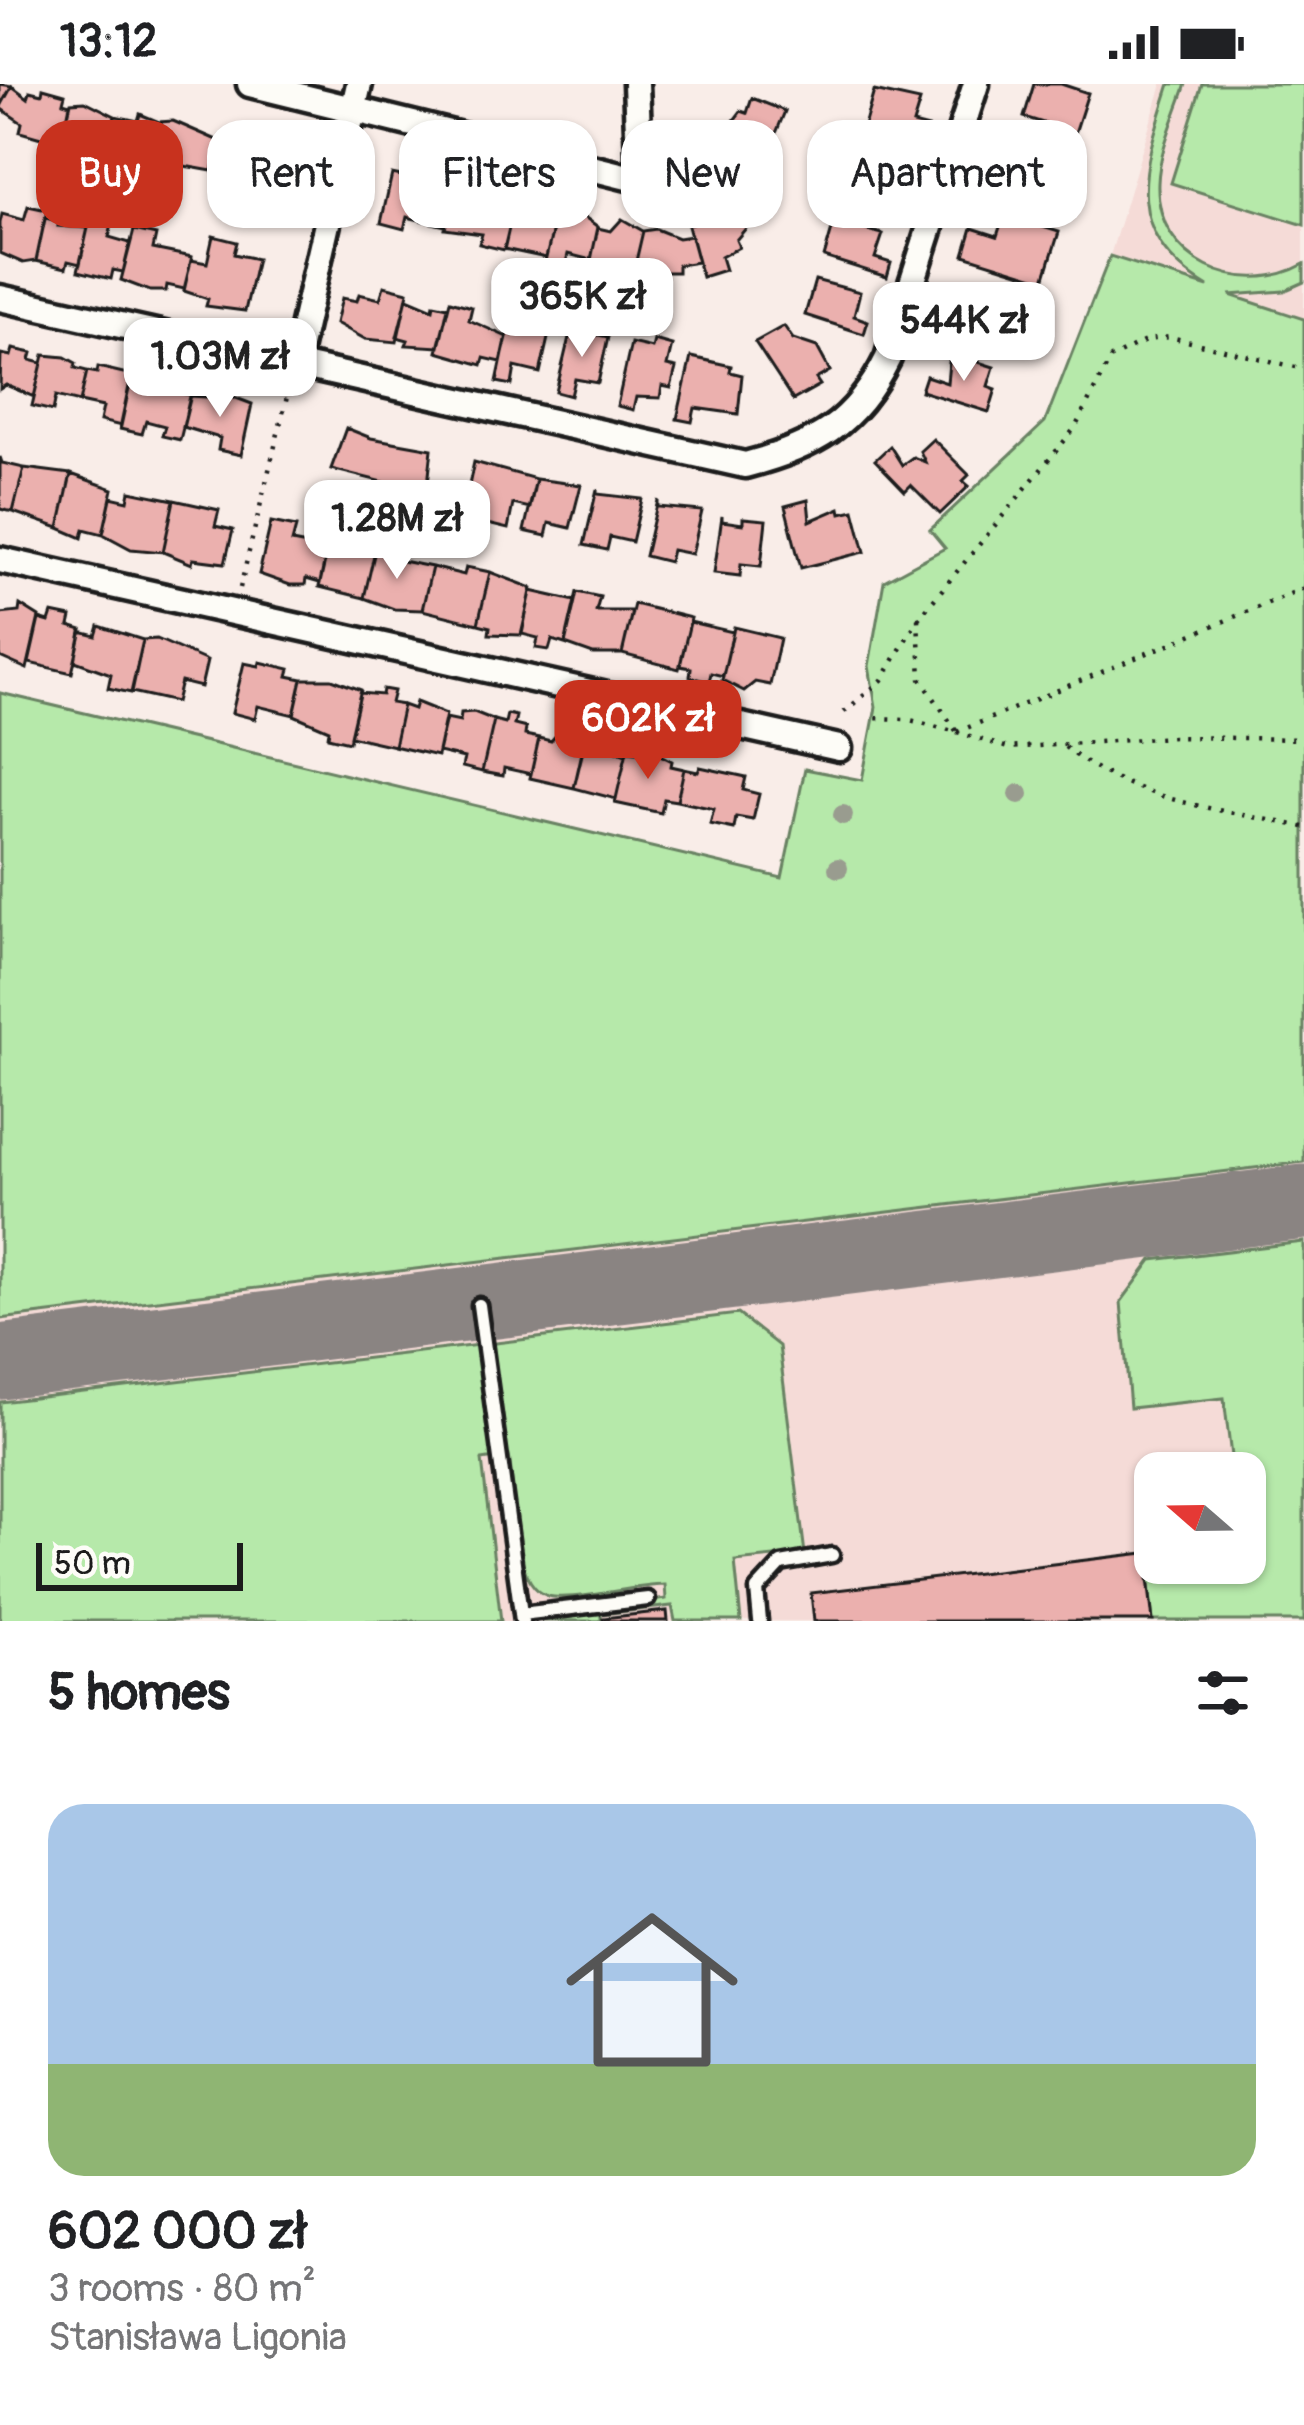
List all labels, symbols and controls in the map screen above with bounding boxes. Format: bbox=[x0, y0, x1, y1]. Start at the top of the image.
text: 13:12 bbox=[60, 14, 157, 70]
chip: Buy bbox=[36, 120, 183, 228]
chip: Rent bbox=[207, 120, 375, 228]
chip: Filters bbox=[399, 120, 597, 228]
chip: New bbox=[621, 120, 783, 228]
chip: Apartment bbox=[807, 120, 1087, 228]
pin: 365K zł bbox=[471, 258, 693, 360]
text: 365K zł bbox=[518, 272, 646, 321]
pin: 544K zł bbox=[853, 282, 1075, 384]
text: 544K zł bbox=[900, 296, 1028, 345]
pin: 1.03M zł bbox=[96, 318, 344, 420]
text: 1.03M zł bbox=[151, 332, 289, 381]
pin: 1.28M zł bbox=[273, 480, 521, 582]
text: 1.28M zł bbox=[331, 494, 463, 543]
pin: 602K zł bbox=[537, 680, 759, 782]
text: 602K zł bbox=[581, 694, 715, 743]
north arrow bbox=[1134, 1452, 1266, 1584]
map controls bbox=[1134, 1452, 1266, 1584]
scale bar bbox=[36, 1537, 243, 1590]
text: 50 m bbox=[54, 1543, 131, 1584]
icon: filters bbox=[1190, 1660, 1256, 1726]
text: 5 homes bbox=[48, 1661, 230, 1725]
icon: home bbox=[544, 1882, 760, 2098]
text: 602 000 zł bbox=[48, 2200, 307, 2264]
text: 3 rooms · 80 m² bbox=[48, 2264, 316, 2313]
text: Stanisława Ligonia bbox=[48, 2313, 347, 2362]

